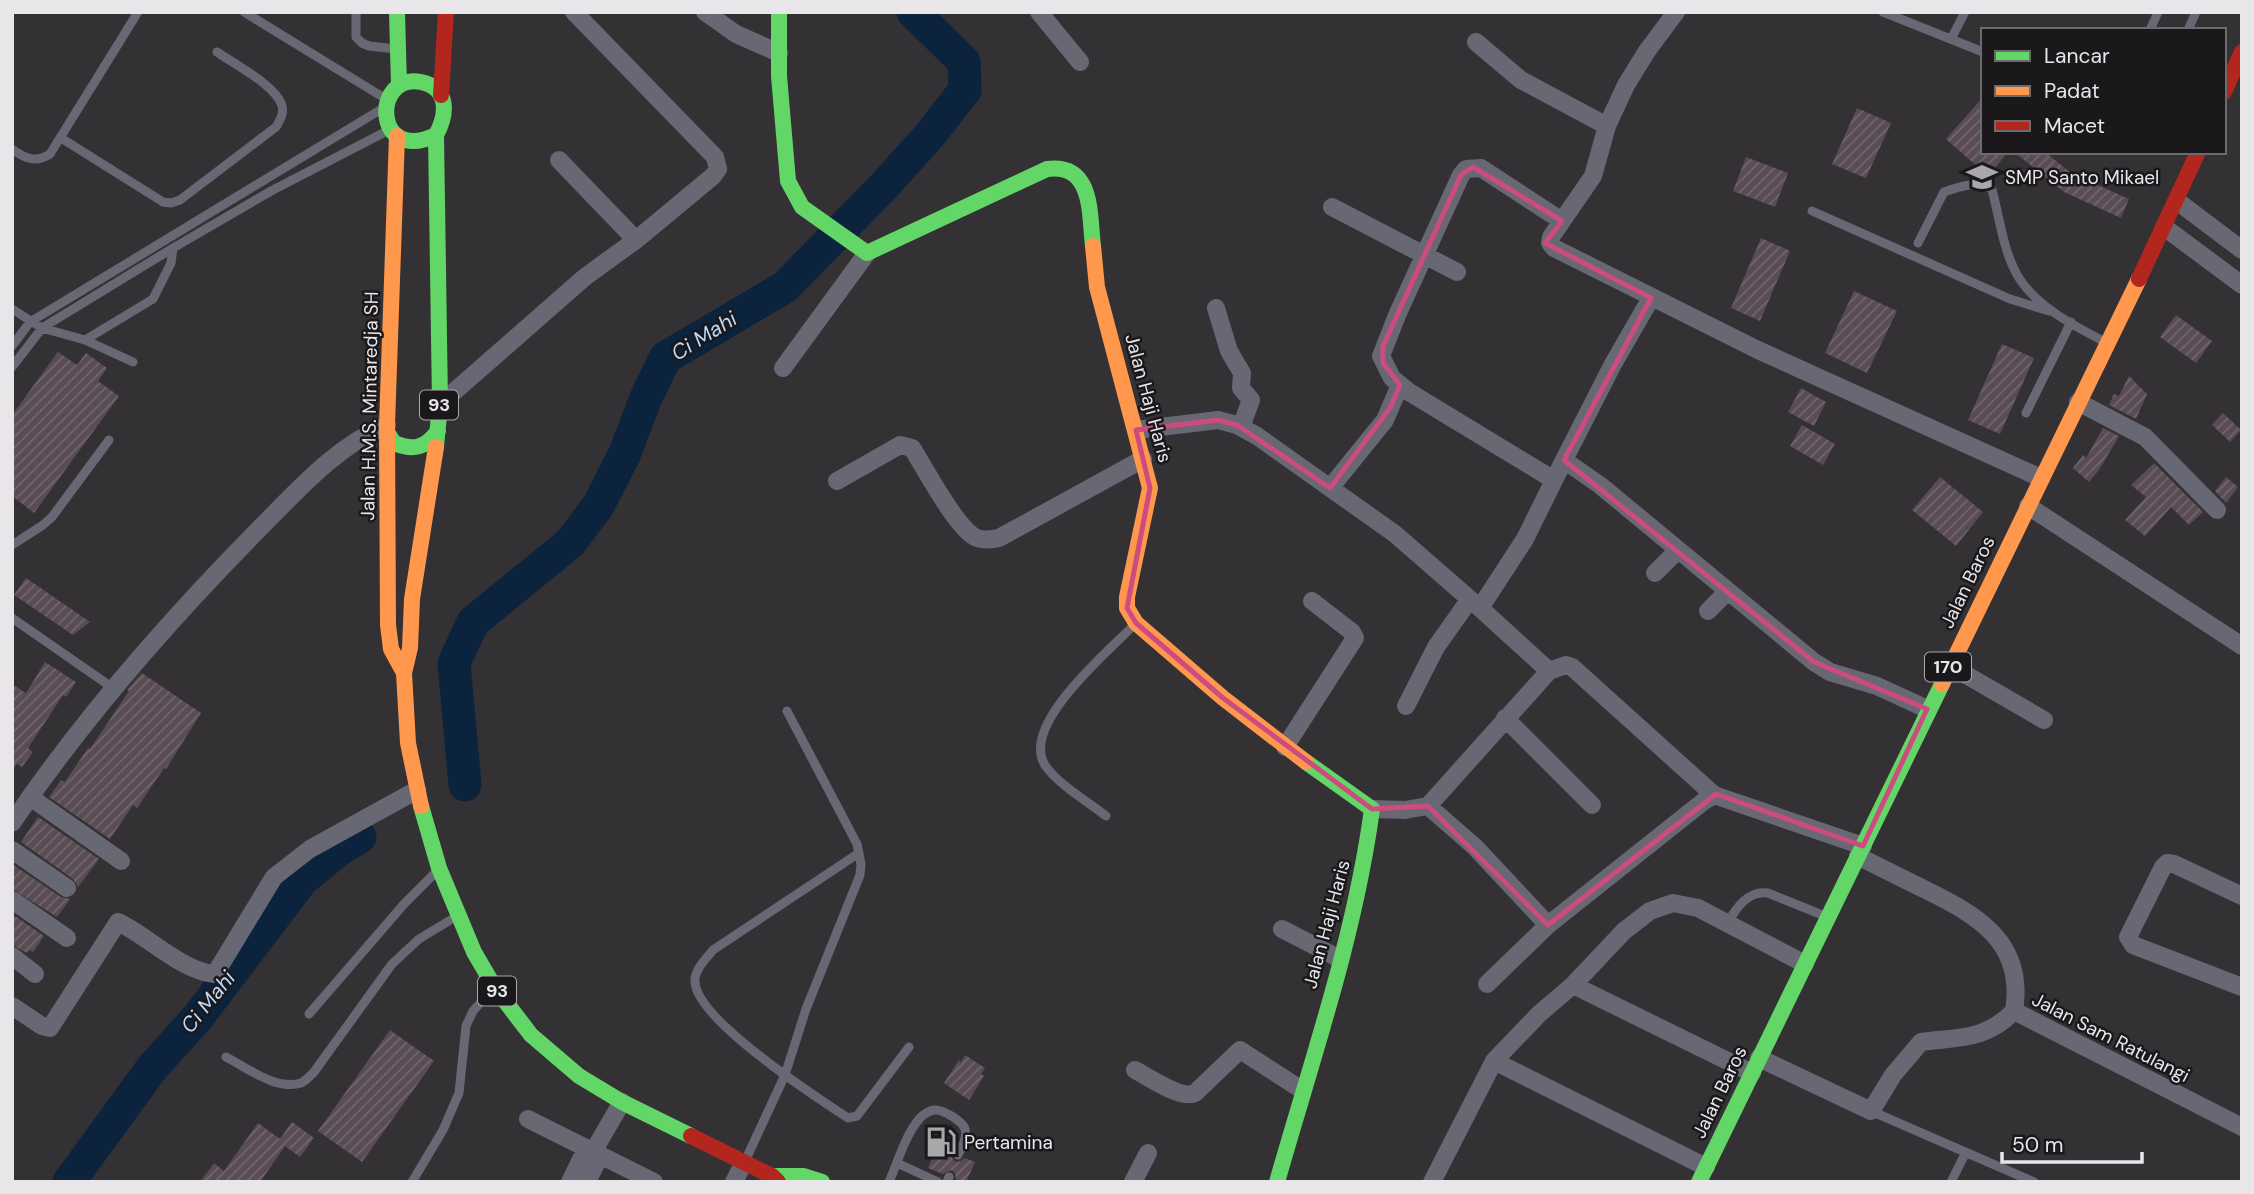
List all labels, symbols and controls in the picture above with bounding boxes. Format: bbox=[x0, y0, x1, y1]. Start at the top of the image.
legend bbox=[1981, 28, 2226, 154]
text: Lancar bbox=[2044, 42, 2110, 70]
text: Padat bbox=[2044, 77, 2100, 105]
text: Macet bbox=[2044, 112, 2105, 140]
school or university icon: SMP Santo Mikael bbox=[1965, 160, 1999, 194]
place label: SMP Santo Mikael bbox=[2005, 165, 2159, 190]
street label: Jalan H.M.S. Mintaredja SH bbox=[355, 291, 384, 521]
water label: Ci Mahi bbox=[666, 304, 743, 367]
street label: Jalan Haji Haris bbox=[1119, 331, 1178, 465]
road number: 93 bbox=[420, 390, 458, 419]
street label: Jalan Baros bbox=[1934, 532, 2001, 632]
road number: 170 bbox=[1925, 652, 1971, 682]
street label: Jalan Haji Haris bbox=[1297, 857, 1356, 991]
water label: Ci Mahi bbox=[174, 964, 242, 1039]
road number: 93 bbox=[478, 976, 516, 1006]
street label: Jalan Sam Ratulangi bbox=[2028, 987, 2194, 1088]
street label: Jalan Baros bbox=[1686, 1042, 1753, 1142]
scale bar bbox=[2002, 1120, 2142, 1164]
fuel station icon: Pertamina bbox=[924, 1125, 958, 1159]
place label: Pertamina bbox=[964, 1130, 1053, 1155]
text: 50 m bbox=[2012, 1131, 2063, 1159]

